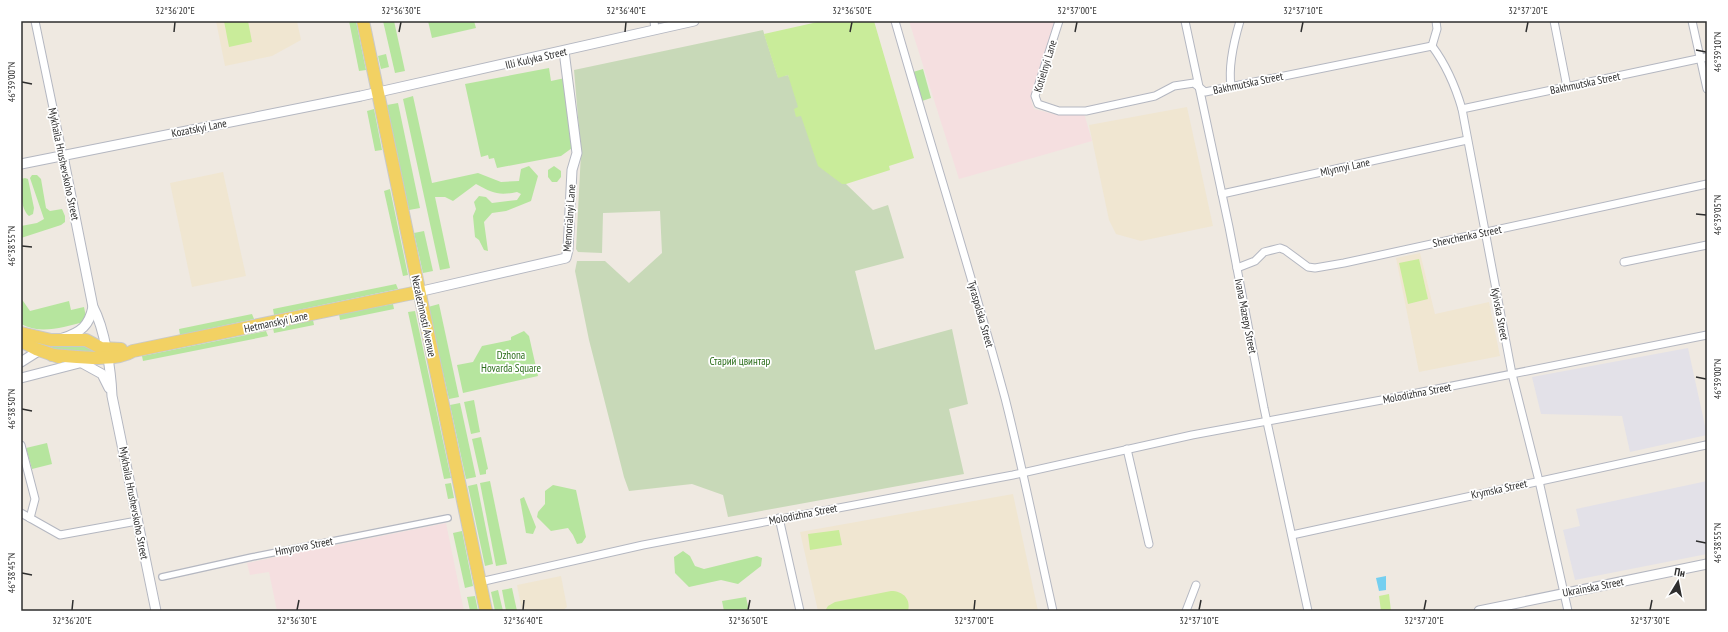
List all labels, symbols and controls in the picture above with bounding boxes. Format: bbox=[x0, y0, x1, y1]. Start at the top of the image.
text: 32°36'20"E bbox=[155, 4, 195, 17]
text: 32°36'30"E bbox=[381, 4, 421, 17]
text: 32°36'40"E bbox=[606, 4, 646, 17]
text: 32°36'50"E bbox=[832, 4, 872, 17]
text: 32°37'00"E bbox=[1057, 4, 1097, 17]
text: 32°37'10"E bbox=[1283, 4, 1323, 17]
text: 32°37'20"E bbox=[1508, 4, 1548, 17]
text: 46°39'10"N bbox=[1711, 32, 1724, 72]
street label: Kotielnyi Lane bbox=[1030, 38, 1060, 94]
street label: Illi Kulyka Street bbox=[504, 44, 568, 72]
text: 46°39'00"N bbox=[5, 62, 18, 102]
street label: Bakhmutska Street bbox=[1212, 69, 1284, 97]
street label: Bakhmutska Street bbox=[1549, 69, 1621, 97]
street label: Mykhaila Hrushevskoho Street bbox=[45, 107, 83, 221]
street label: Kozatskyi Lane bbox=[170, 116, 228, 140]
street label: Mlynnyi Lane bbox=[1319, 155, 1372, 179]
street label: Memorialnyi Lane bbox=[560, 183, 578, 252]
text: 46°39'05"N bbox=[1711, 195, 1724, 235]
street label: Shevchenka Street bbox=[1431, 222, 1503, 250]
text: 46°38'55"N bbox=[5, 226, 18, 266]
street label: Nezalezhnosti Avenue bbox=[409, 274, 440, 359]
street label: Ivana Mazepy Street bbox=[1232, 277, 1260, 355]
street label: Tyraspolska Street bbox=[965, 279, 997, 349]
street label: Kyivska Street bbox=[1488, 287, 1512, 341]
street label: Hetmanskyi Lane bbox=[243, 308, 310, 336]
park label: Dzhona Hovarda Square bbox=[481, 348, 541, 375]
park label: Старий цвинтар bbox=[710, 354, 771, 368]
text: 46°39'00"N bbox=[1711, 359, 1724, 399]
street label: Molodizhna Street bbox=[1382, 380, 1452, 406]
text: 46°38'50"N bbox=[5, 389, 18, 429]
street label: Mykhaila Hrushevskoho Street bbox=[116, 445, 152, 561]
street label: Krymska Street bbox=[1470, 476, 1528, 502]
street label: Molodizhna Street bbox=[768, 501, 838, 527]
text: 46°38'55"N bbox=[1711, 523, 1724, 563]
street label: Hmyrova Street bbox=[274, 534, 334, 558]
text: 46°38'45"N bbox=[5, 553, 18, 593]
north arrow bbox=[1658, 562, 1698, 602]
text: Пн bbox=[1673, 564, 1686, 580]
street label: Ukrainska Street bbox=[1561, 574, 1625, 600]
text: 32°36'20"E bbox=[52, 614, 92, 627]
text: 32°36'30"E bbox=[277, 614, 317, 627]
text: 32°36'40"E bbox=[503, 614, 543, 627]
text: 32°36'50"E bbox=[728, 614, 768, 627]
text: 32°37'00"E bbox=[954, 614, 994, 627]
text: 32°37'10"E bbox=[1179, 614, 1219, 627]
text: 32°37'20"E bbox=[1404, 614, 1444, 627]
text: 32°37'30"E bbox=[1630, 614, 1670, 627]

